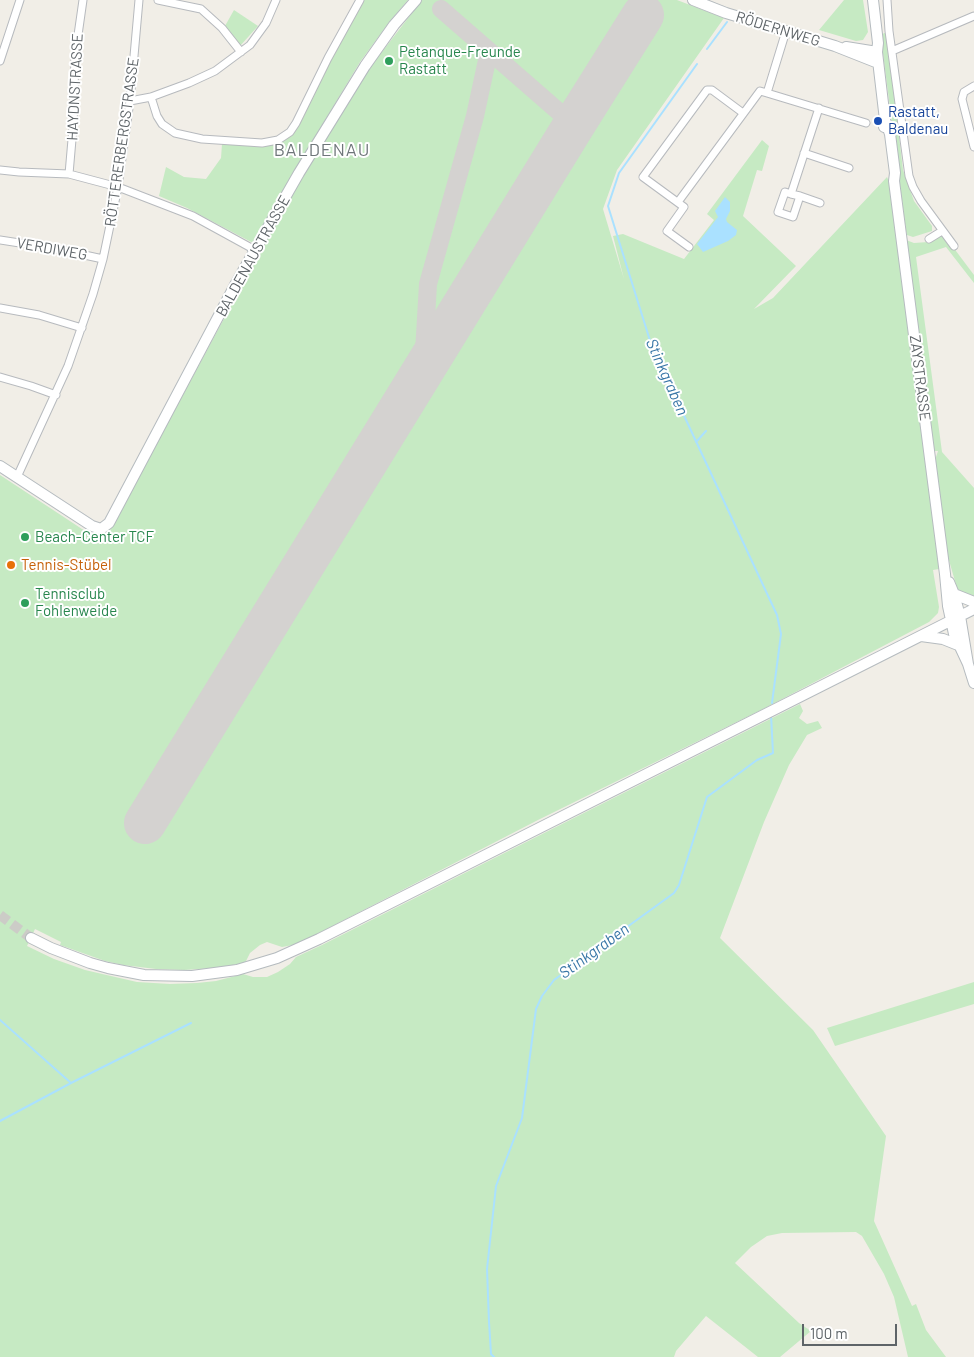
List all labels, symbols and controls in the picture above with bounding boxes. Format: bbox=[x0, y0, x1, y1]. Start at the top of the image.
street label: RÖDERNWEG bbox=[734, 8, 822, 50]
street label: HAYDNSTRASSE bbox=[63, 33, 87, 141]
place label: Petanque-Freunde Rastatt bbox=[399, 43, 521, 78]
marker: Petanque-Freunde Rastatt bbox=[383, 55, 395, 67]
street label: RÖTTERERBERGSTRASSE bbox=[101, 56, 143, 228]
place label: Rastatt, Baldenau bbox=[888, 103, 948, 138]
marker: Rastatt, Baldenau bbox=[872, 115, 884, 127]
district label: BALDENAU bbox=[273, 139, 371, 161]
street label: BALDENAUSTRASSE bbox=[212, 192, 294, 320]
street label: VERDIWEG bbox=[15, 234, 89, 264]
street label: ZAYSTRASSE bbox=[906, 334, 934, 422]
water label: Stinkgraben bbox=[642, 336, 692, 418]
place label: Beach-Center TCF bbox=[35, 528, 154, 546]
marker: Beach-Center TCF bbox=[19, 531, 31, 543]
place label: Tennis-Stübel bbox=[21, 556, 111, 574]
marker: Tennis-Stübel bbox=[5, 559, 17, 571]
place label: Tennisclub Fohlenweide bbox=[35, 585, 117, 620]
marker: Tennisclub Fohlenweide bbox=[19, 597, 31, 609]
water label: Stinkgraben bbox=[555, 919, 633, 983]
scale bar bbox=[804, 1314, 899, 1346]
text: 100 m bbox=[810, 1324, 848, 1342]

